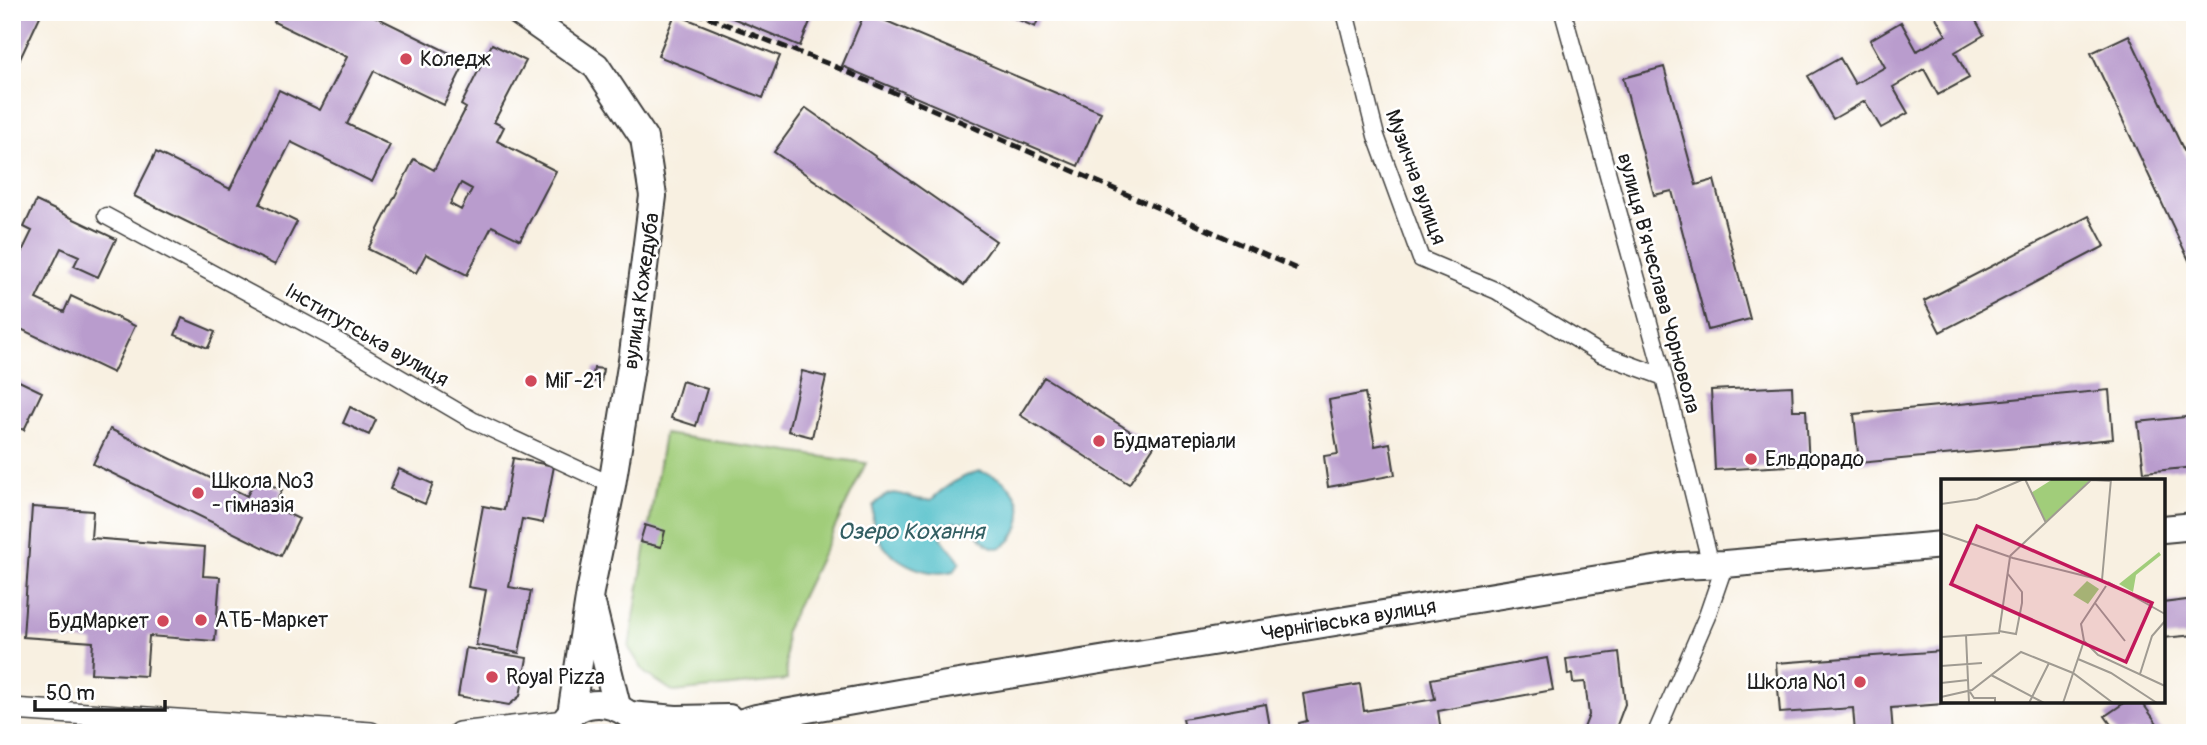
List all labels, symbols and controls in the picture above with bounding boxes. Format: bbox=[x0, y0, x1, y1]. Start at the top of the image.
place label: Коледж bbox=[420, 46, 491, 73]
marker: Коледж bbox=[398, 51, 414, 67]
street label: Музична вулиця bbox=[1379, 106, 1452, 248]
street label: вулиця В'ячеслава Чорновола bbox=[1611, 150, 1706, 416]
street label: вулиця Кожедуба bbox=[617, 211, 666, 371]
street label: Інститутська вулиця bbox=[280, 278, 453, 393]
place label: МіГ-21 bbox=[545, 368, 603, 395]
marker: МіГ-21 bbox=[523, 373, 539, 389]
place label: Будматеріали bbox=[1113, 428, 1235, 455]
marker: Будматеріали bbox=[1091, 433, 1107, 449]
place label: Ельдорадо bbox=[1765, 446, 1864, 473]
marker: Ельдорадо bbox=[1743, 451, 1759, 467]
place label: Школа №3 - гімназія bbox=[212, 468, 314, 519]
inset map bbox=[1941, 479, 2165, 703]
marker: Школа №3 - гімназія bbox=[190, 485, 206, 501]
water label: Озеро Кохання bbox=[838, 517, 987, 546]
street label: Чернігівська вулиця bbox=[1259, 593, 1438, 648]
place label: АТБ-Маркет bbox=[215, 607, 329, 634]
place label: БудМаркет bbox=[48, 608, 149, 635]
marker: АТБ-Маркет bbox=[193, 612, 209, 628]
marker: БудМаркет bbox=[155, 613, 171, 629]
place label: Royal Pizza bbox=[506, 664, 605, 691]
scale bar bbox=[35, 668, 164, 712]
marker: Royal Pizza bbox=[484, 669, 500, 685]
place label: Школа №1 bbox=[1748, 669, 1846, 696]
marker: Школа №1 bbox=[1852, 674, 1868, 690]
text: 50 m bbox=[46, 680, 95, 707]

